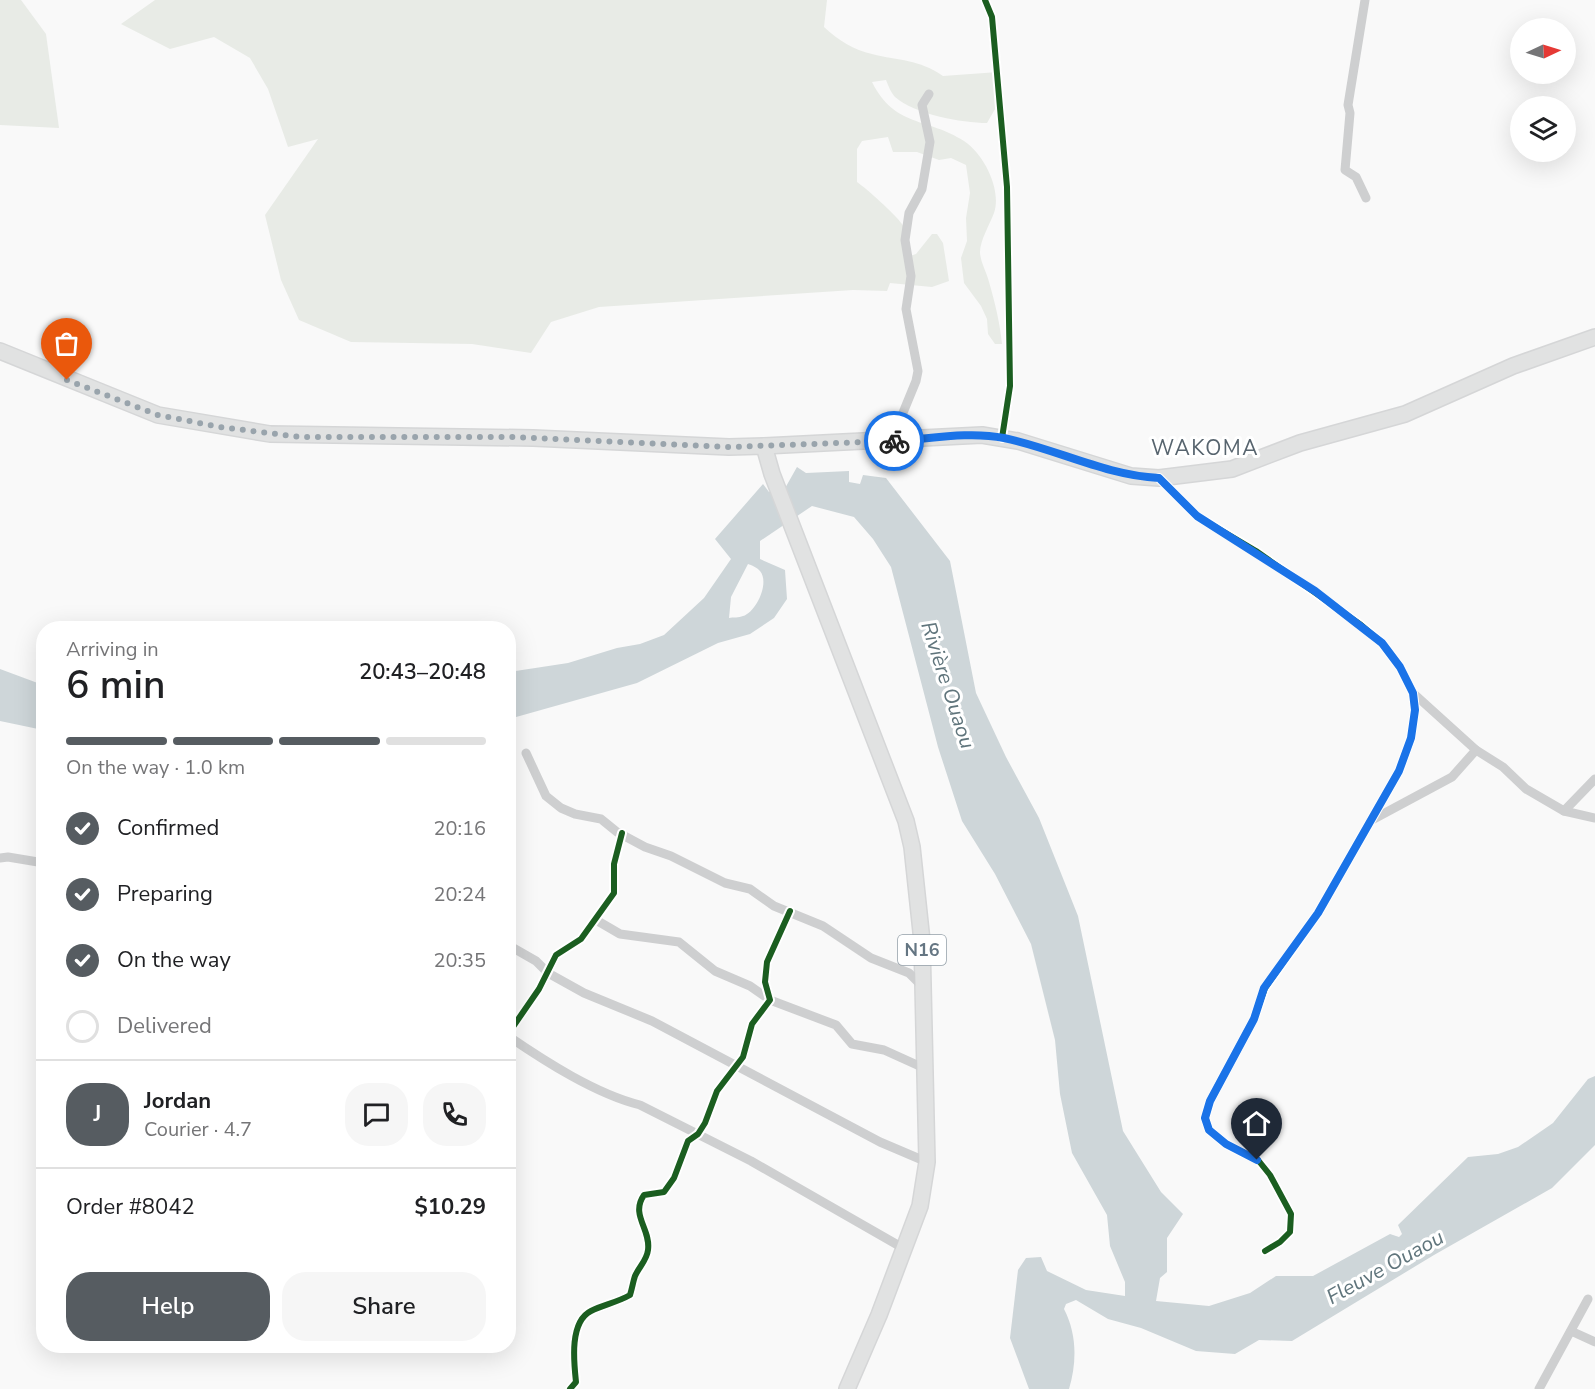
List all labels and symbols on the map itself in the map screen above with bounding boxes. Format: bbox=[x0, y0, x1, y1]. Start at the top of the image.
north arrow bbox=[1510, 18, 1576, 84]
pin bbox=[41, 318, 92, 380]
courier bbox=[864, 411, 924, 471]
district label: WAKOMA bbox=[1151, 434, 1259, 462]
water label: Rivière Ouaou bbox=[914, 618, 982, 752]
road number: N16 bbox=[898, 935, 946, 965]
pin bbox=[1231, 1098, 1282, 1160]
water label: Fleuve Ouaou bbox=[1321, 1223, 1449, 1311]

